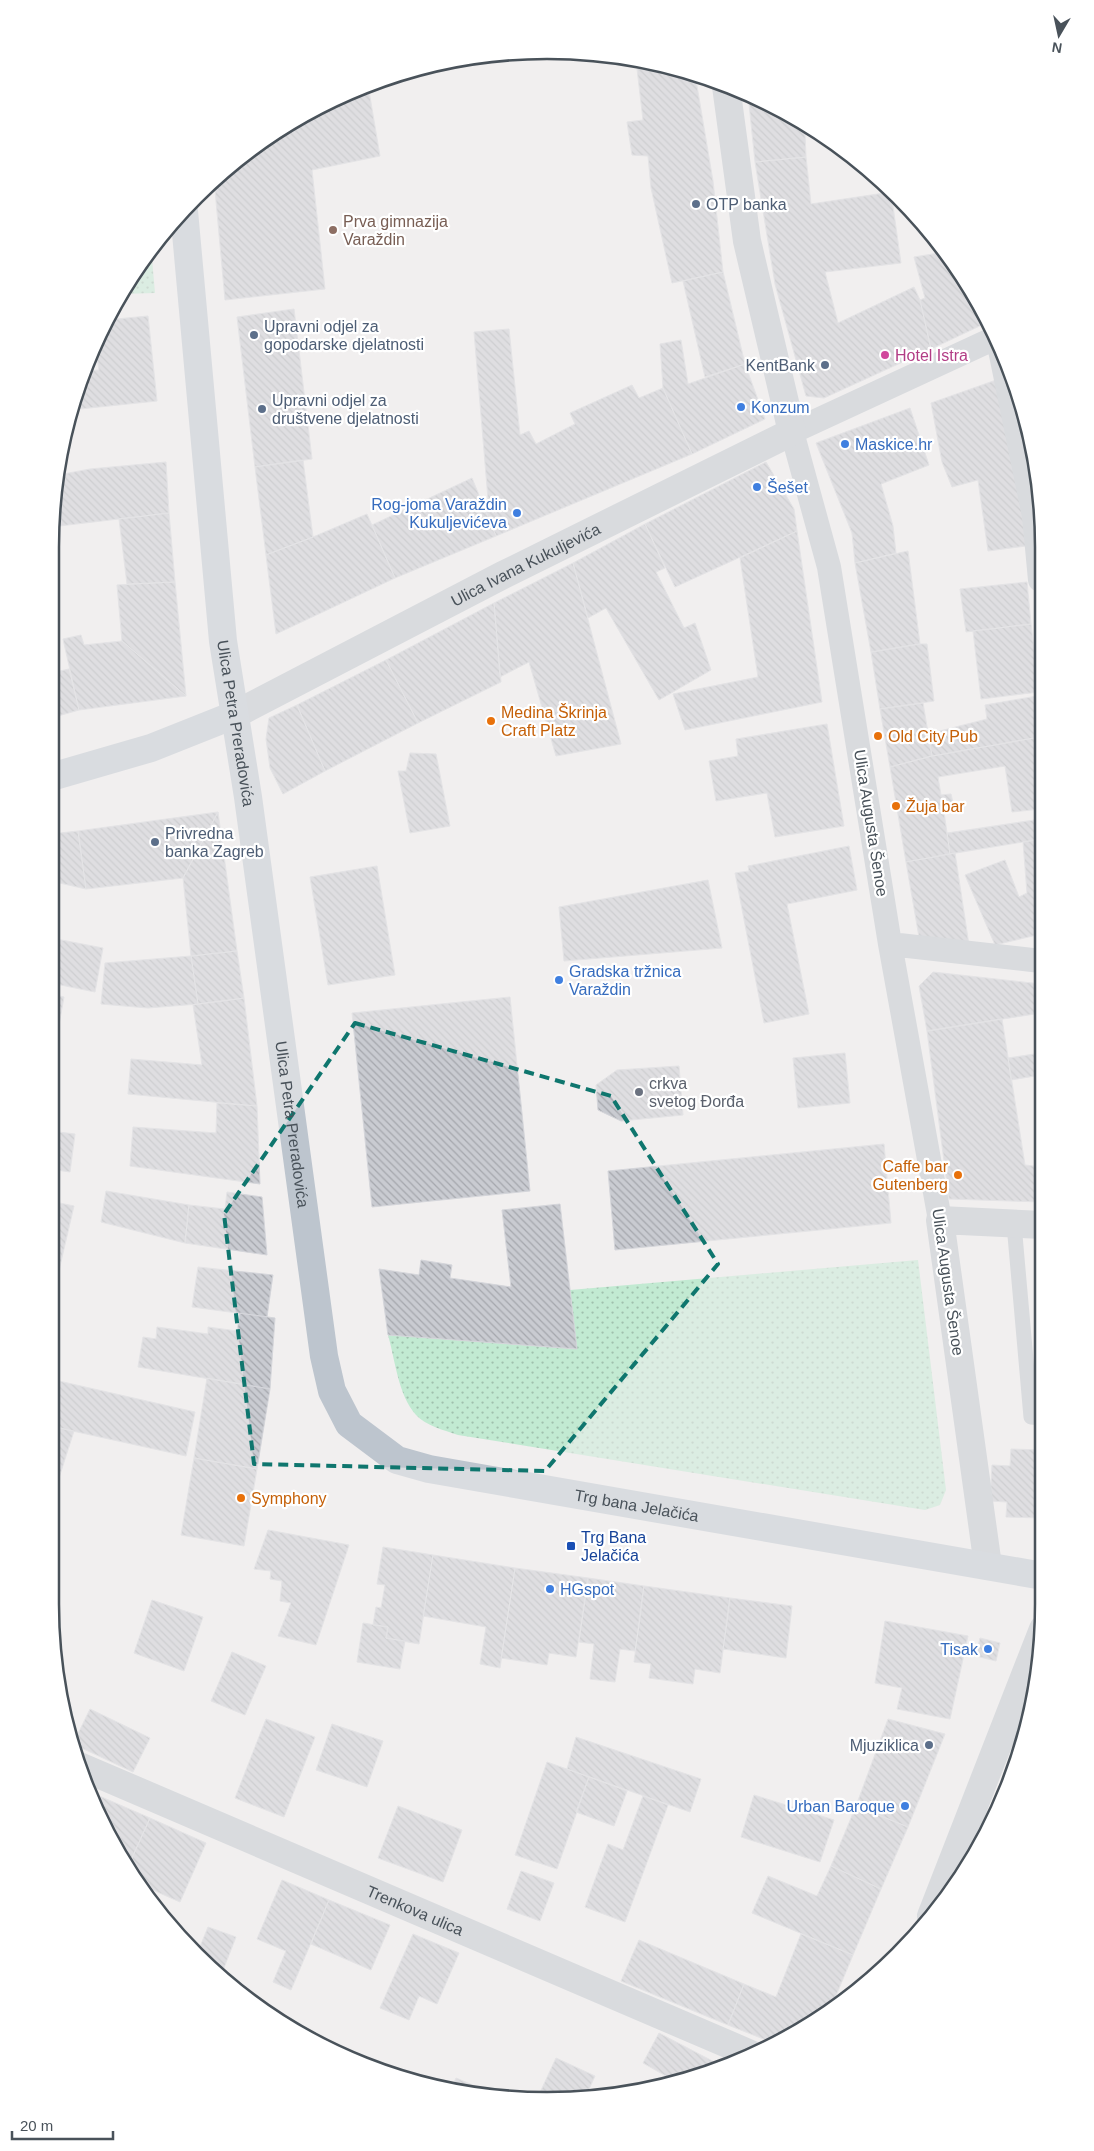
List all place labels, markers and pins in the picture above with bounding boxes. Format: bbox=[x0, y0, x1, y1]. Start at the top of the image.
place label: OTP banka bbox=[706, 196, 787, 213]
marker: OTP banka bbox=[690, 198, 702, 210]
place label: Prva gimnazija Varaždin bbox=[343, 213, 448, 248]
marker: Prva gimnazija Varaždin bbox=[327, 224, 339, 236]
place label: Upravni odjel za gopodarske djelatnosti bbox=[264, 318, 424, 353]
marker: Upravni odjel za gopodarske djelatnosti bbox=[248, 329, 260, 341]
place label: Hotel Istra bbox=[895, 347, 968, 364]
marker: Hotel Istra bbox=[879, 349, 891, 361]
place label: KentBank bbox=[746, 357, 816, 374]
marker: KentBank bbox=[819, 359, 831, 371]
place label: Upravni odjel za društvene djelatnosti bbox=[272, 392, 419, 427]
place label: Konzum bbox=[751, 399, 810, 416]
marker: Konzum bbox=[735, 401, 747, 413]
marker: Upravni odjel za društvene djelatnosti bbox=[256, 403, 268, 415]
place label: Maskice.hr bbox=[855, 436, 933, 453]
marker: Maskice.hr bbox=[839, 438, 851, 450]
place label: Šešet bbox=[767, 478, 808, 496]
marker: Šešet bbox=[751, 481, 763, 493]
place label: Rog-joma Varaždin Kukuljevićeva bbox=[371, 496, 507, 531]
marker: Rog-joma Varaždin Kukuljevićeva bbox=[511, 507, 523, 519]
place label: Medina Škrinja Craft Platz bbox=[501, 703, 607, 739]
marker: Medina Škrinja Craft Platz bbox=[485, 715, 497, 727]
place label: Old City Pub bbox=[888, 728, 978, 745]
marker: Old City Pub bbox=[872, 730, 884, 742]
place label: Žuja bar bbox=[906, 797, 965, 815]
marker: Žuja bar bbox=[890, 800, 902, 812]
place label: Privredna banka Zagreb bbox=[165, 825, 264, 860]
marker: Privredna banka Zagreb bbox=[149, 836, 161, 848]
place label: Gradska tržnica Varaždin bbox=[569, 963, 681, 998]
marker: Gradska tržnica Varaždin bbox=[553, 974, 565, 986]
place label: crkva svetog Đorđa bbox=[649, 1075, 744, 1110]
marker: crkva svetog Đorđa bbox=[633, 1086, 645, 1098]
place label: Caffe bar Gutenberg bbox=[872, 1158, 949, 1193]
marker: Caffe bar Gutenberg bbox=[952, 1169, 964, 1181]
place label: Symphony bbox=[251, 1490, 327, 1507]
marker: Symphony bbox=[235, 1492, 247, 1504]
place label: Trg Bana Jelačića bbox=[581, 1529, 646, 1564]
marker: Trg Bana Jelačića bbox=[565, 1540, 577, 1552]
place label: HGspot bbox=[560, 1581, 615, 1598]
marker: HGspot bbox=[544, 1583, 556, 1595]
place label: Tisak bbox=[940, 1641, 979, 1658]
marker: Tisak bbox=[982, 1643, 994, 1655]
place label: Mjuziklica bbox=[850, 1737, 919, 1754]
marker: Mjuziklica bbox=[923, 1739, 935, 1751]
place label: Urban Baroque bbox=[786, 1798, 895, 1815]
marker: Urban Baroque bbox=[899, 1800, 911, 1812]

